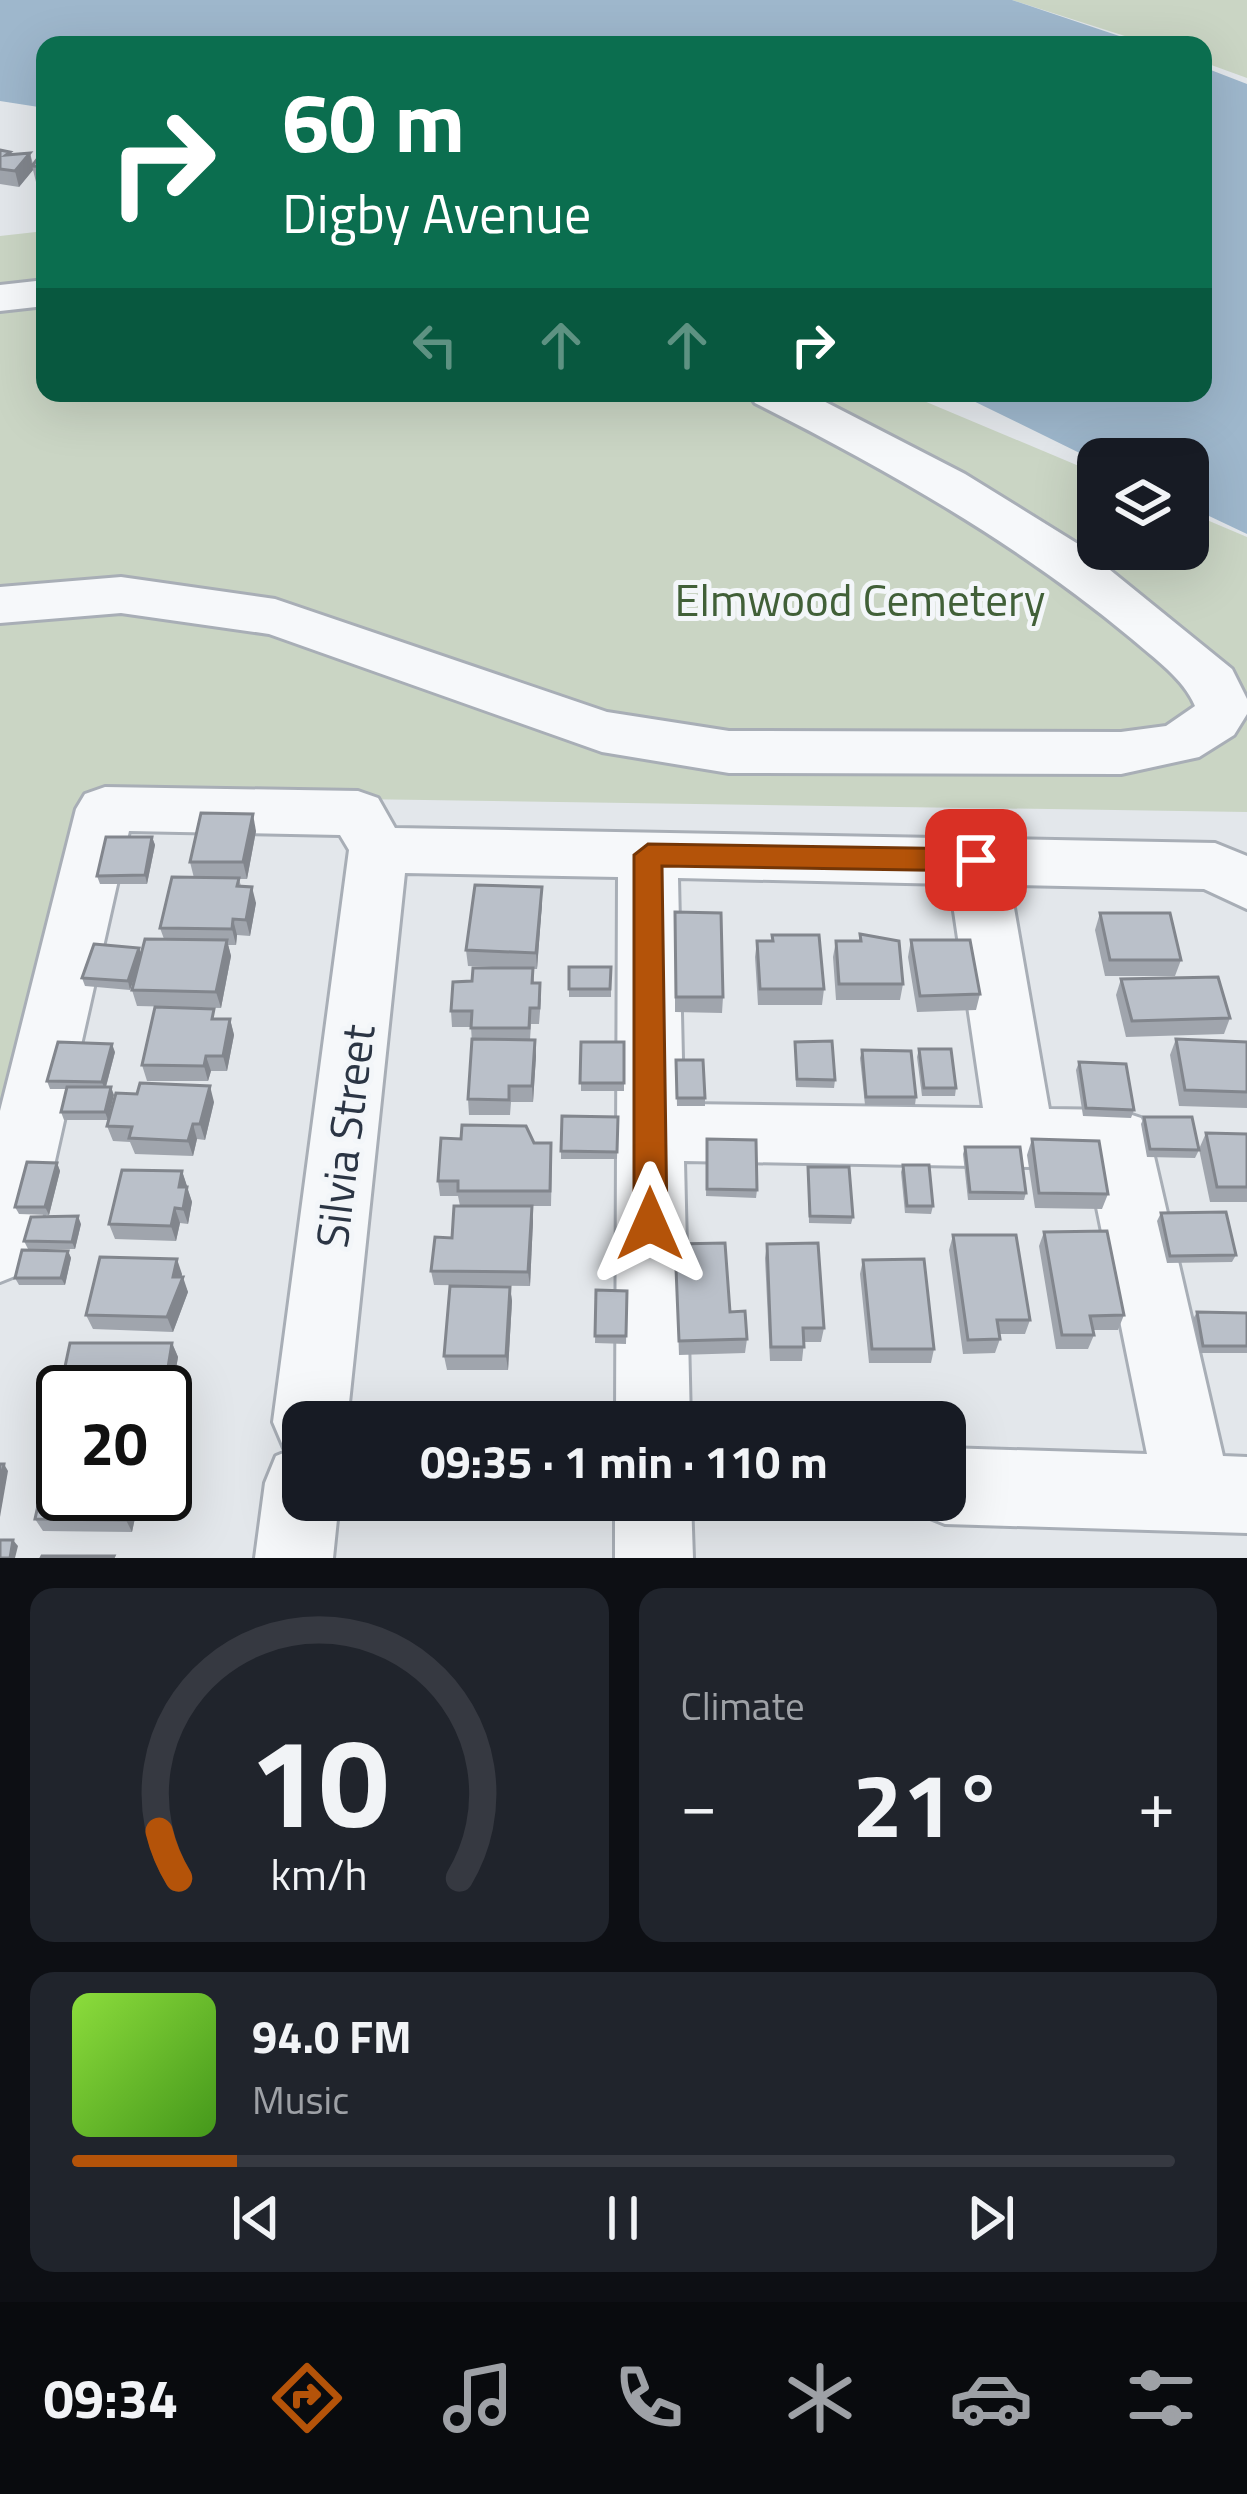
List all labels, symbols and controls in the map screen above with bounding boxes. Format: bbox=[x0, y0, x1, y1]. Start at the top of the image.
text: 60 m bbox=[282, 57, 465, 185]
icon: right bbox=[84, 84, 240, 240]
text: Digby Avenue bbox=[282, 172, 591, 254]
icon: left bbox=[402, 312, 468, 378]
icon: ahead bbox=[528, 312, 594, 378]
icon: ahead bbox=[654, 312, 720, 378]
icon: right bbox=[780, 312, 846, 378]
map controls bbox=[1077, 438, 1209, 570]
button: layers bbox=[1077, 438, 1209, 570]
park label: Elmwood Cemetery bbox=[675, 565, 1045, 633]
pin bbox=[925, 809, 1027, 911]
icon: arrive bbox=[943, 827, 1009, 893]
street label: Silvia Street bbox=[297, 1020, 391, 1252]
position arrow bbox=[587, 1161, 713, 1287]
speed limit sign: 20 bbox=[36, 1365, 192, 1521]
text: 09:35 · 1 min · 110 m bbox=[420, 1427, 828, 1495]
text: Climate bbox=[681, 1676, 805, 1735]
text: 10 bbox=[249, 1686, 389, 1875]
text: 21° bbox=[852, 1735, 1003, 1872]
text: − bbox=[681, 1753, 717, 1854]
text: + bbox=[1138, 1753, 1175, 1854]
text: km/h bbox=[271, 1841, 368, 1907]
text: 94.0 FM bbox=[252, 2002, 412, 2070]
text: Music bbox=[252, 2070, 349, 2129]
icon: previous bbox=[223, 2185, 289, 2251]
icon: pause bbox=[590, 2185, 656, 2251]
icon: next bbox=[958, 2185, 1024, 2251]
icon: directions bbox=[265, 2356, 349, 2440]
icon: music bbox=[436, 2356, 520, 2440]
icon: phone bbox=[607, 2356, 691, 2440]
icon: climate bbox=[778, 2356, 862, 2440]
icon: car bbox=[949, 2356, 1033, 2440]
icon: filters bbox=[1119, 2356, 1203, 2440]
text: 09:34 bbox=[43, 2357, 178, 2439]

